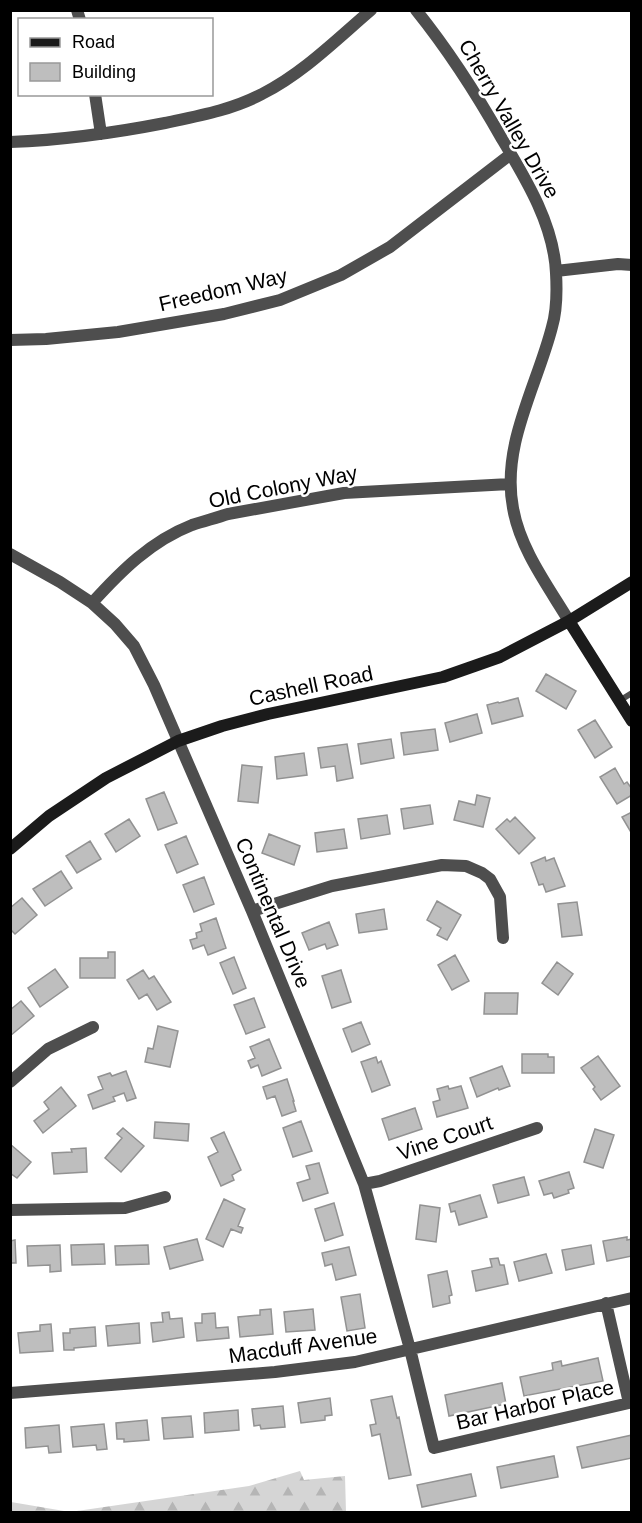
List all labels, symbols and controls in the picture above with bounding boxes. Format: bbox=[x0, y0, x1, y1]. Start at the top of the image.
legend bbox=[18, 18, 213, 96]
text: Road bbox=[72, 32, 115, 52]
street label: Cherry Valley Drive bbox=[455, 35, 564, 202]
text: Building bbox=[72, 62, 136, 82]
street label: Freedom Way bbox=[156, 263, 290, 315]
street label: Old Colony Way bbox=[207, 461, 360, 512]
street label: Cashell Road bbox=[247, 661, 375, 710]
street label: Continental Drive bbox=[231, 834, 316, 991]
street label: Vine Court bbox=[394, 1111, 495, 1164]
street label: Macduff Avenue bbox=[227, 1324, 379, 1367]
street label: Bar Harbor Place bbox=[454, 1375, 616, 1434]

